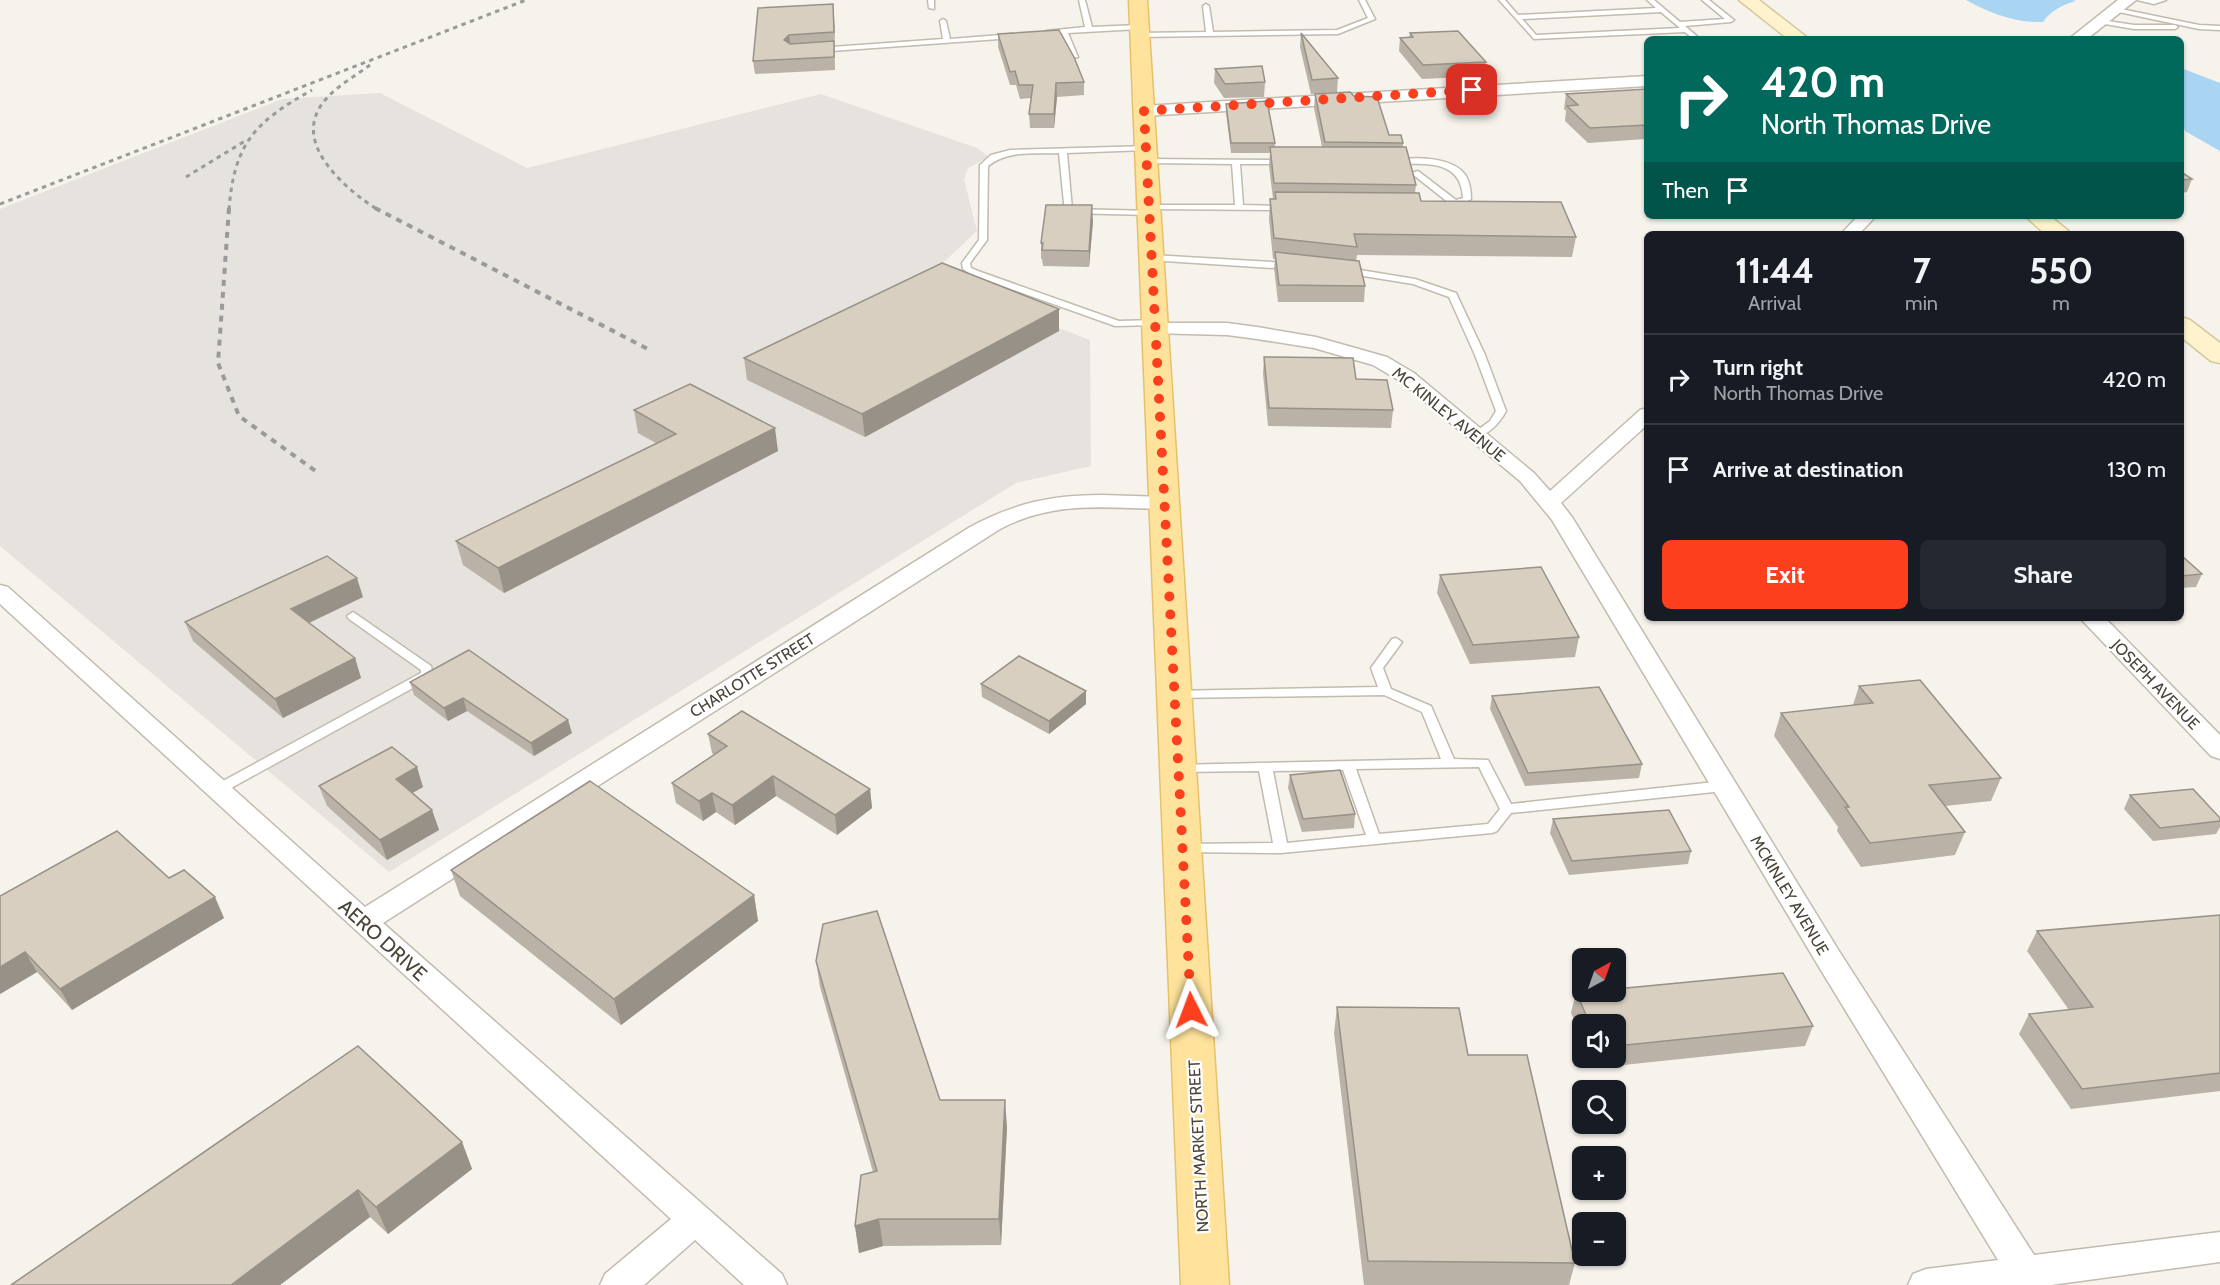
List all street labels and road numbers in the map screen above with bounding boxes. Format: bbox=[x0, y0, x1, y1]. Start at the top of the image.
street label: MC KINLEY AVENUE bbox=[1388, 363, 1509, 466]
street label: CHARLOTTE STREET bbox=[686, 629, 819, 722]
street label: JOSEPH AVENUE bbox=[2107, 635, 2204, 734]
street label: MCKINLEY AVENUE bbox=[1746, 832, 1833, 959]
street label: AERO DRIVE bbox=[334, 894, 432, 986]
street label: NORTH MARKET STREET bbox=[1184, 1059, 1213, 1233]

